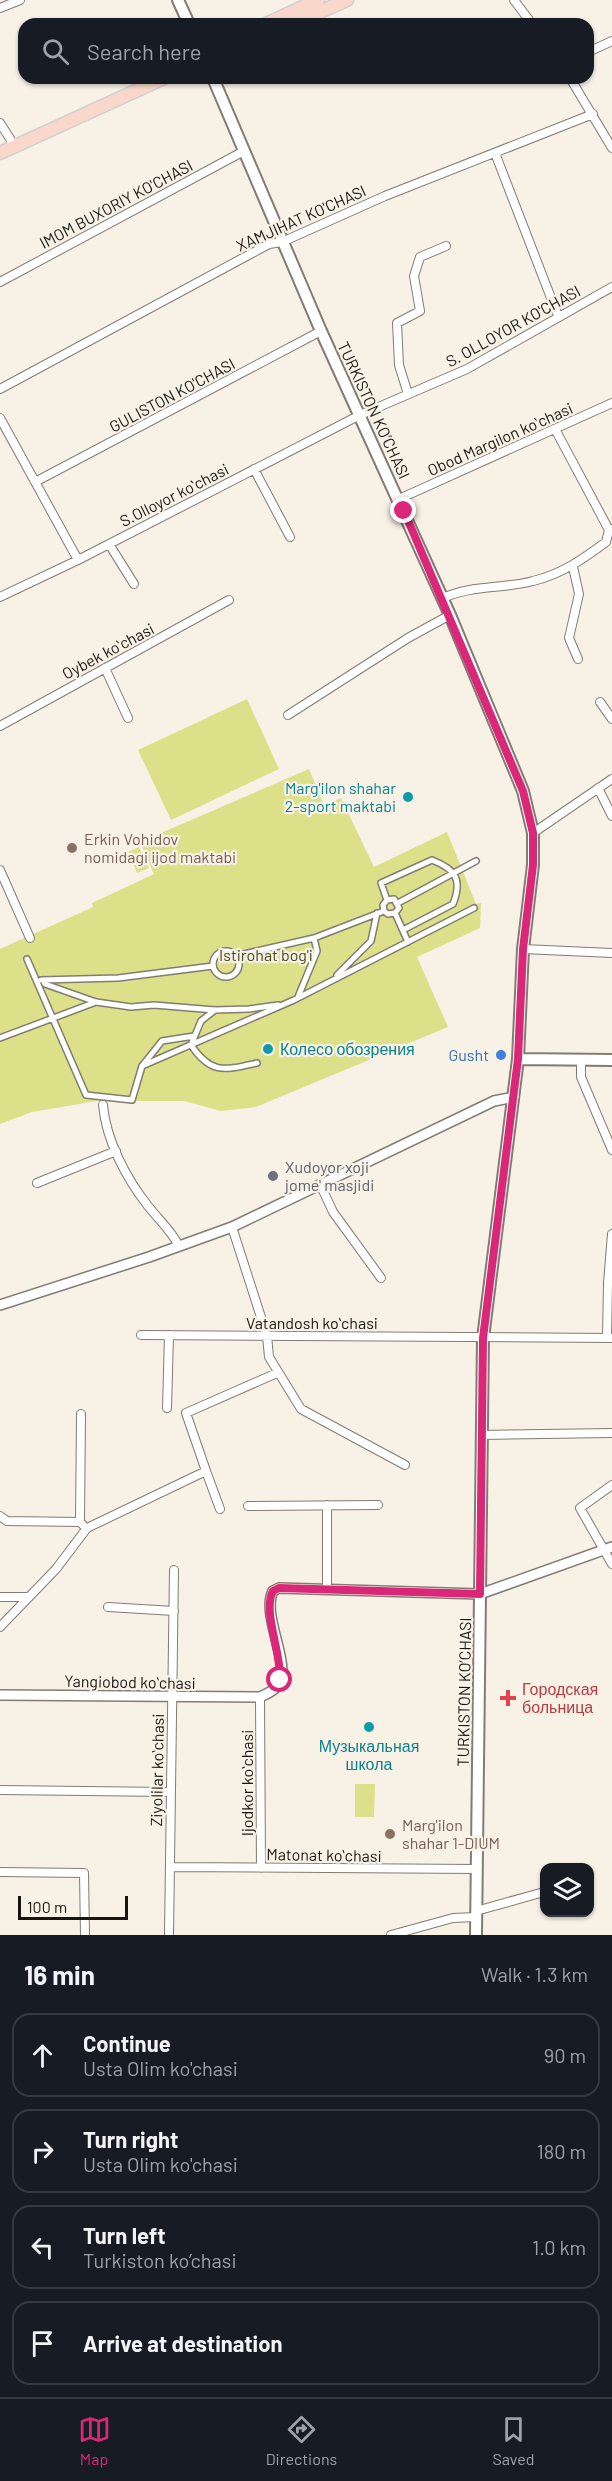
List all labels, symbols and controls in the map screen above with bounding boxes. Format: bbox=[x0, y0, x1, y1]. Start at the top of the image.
search box bbox=[18, 18, 594, 84]
icon: search bbox=[39, 35, 72, 68]
text: Search here bbox=[87, 38, 201, 64]
street label: IMOM BUXORIY KO'CHASI bbox=[36, 155, 196, 252]
street label: XAMJIHAT KO'CHASI bbox=[233, 180, 369, 255]
street label: S. OLLOYOR KO'CHASI bbox=[442, 281, 583, 370]
street label: TURKISTON KO’CHASI bbox=[334, 338, 415, 481]
street label: GULISTON KO'CHASI bbox=[106, 353, 238, 436]
street label: Obod Margilon koʻchasi bbox=[424, 398, 575, 479]
street label: S.Olloyor koʻchasi bbox=[116, 459, 231, 530]
route end bbox=[390, 497, 416, 523]
street label: Oybek koʻchasi bbox=[59, 618, 157, 683]
place label: Marg'ilon shahar 2-sport maktabi bbox=[285, 778, 396, 815]
marker: Marg'ilon shahar 2-sport maktabi bbox=[401, 790, 415, 804]
place label: Erkin Vohidov nomidagi ijod maktabi bbox=[84, 829, 236, 866]
marker: Erkin Vohidov nomidagi ijod maktabi bbox=[65, 841, 79, 855]
park label: Istirohat bog'i bbox=[219, 945, 313, 964]
place label: Колесо обозрения bbox=[280, 1039, 415, 1058]
marker: Колесо обозрения bbox=[261, 1042, 275, 1056]
place label: Gusht bbox=[448, 1045, 489, 1064]
marker: Gusht bbox=[494, 1048, 508, 1062]
place label: Xudoyor xoji jome' masjidi bbox=[284, 1157, 374, 1194]
marker: Xudoyor xoji jome' masjidi bbox=[266, 1169, 280, 1183]
street label: Vatandosh koʻchasi bbox=[246, 1313, 378, 1332]
street label: TURKISTON KO’CHASI bbox=[453, 1617, 474, 1767]
route start bbox=[266, 1666, 292, 1692]
street label: Yangiobod koʻchasi bbox=[64, 1671, 196, 1692]
place label: Городская больница bbox=[522, 1679, 598, 1716]
marker: Городская больница bbox=[499, 1689, 517, 1707]
street label: Ziyolilar koʻchasi bbox=[146, 1713, 167, 1827]
marker: Музыкальная школа bbox=[362, 1720, 376, 1734]
street label: Ijodkor koʻchasi bbox=[237, 1730, 256, 1836]
place label: Музыкальная школа bbox=[319, 1736, 419, 1773]
place label: Marg'ilon shahar 1-DIUM bbox=[402, 1815, 500, 1852]
marker: Marg'ilon shahar 1-DIUM bbox=[383, 1827, 397, 1841]
street label: Matonat koʻchasi bbox=[266, 1844, 382, 1865]
map controls bbox=[540, 1863, 594, 1917]
button: layers bbox=[540, 1863, 594, 1917]
scale bar bbox=[18, 1893, 128, 1920]
text: 100 m bbox=[27, 1897, 67, 1916]
text: 16 min bbox=[24, 1959, 95, 1990]
text: Walk · 1.3 km bbox=[481, 1962, 588, 1986]
text: Continue bbox=[83, 2030, 171, 2056]
icon: ahead bbox=[26, 2039, 59, 2072]
text: 90 m bbox=[544, 2043, 586, 2067]
text: Usta Olim ko'chasi bbox=[83, 2056, 238, 2080]
text: Turn right bbox=[83, 2126, 178, 2152]
icon: right bbox=[26, 2135, 59, 2168]
text: 180 m bbox=[537, 2139, 586, 2163]
text: Usta Olim ko'chasi bbox=[83, 2152, 238, 2176]
text: Turn left bbox=[83, 2222, 166, 2248]
icon: left bbox=[26, 2231, 59, 2264]
text: 1.0 km bbox=[532, 2235, 586, 2259]
text: Turkiston ko’chasi bbox=[83, 2248, 237, 2272]
icon: arrive bbox=[26, 2327, 59, 2360]
text: Arrive at destination bbox=[83, 2330, 282, 2356]
tab: Map bbox=[78, 2413, 111, 2468]
tab: Directions bbox=[266, 2413, 337, 2468]
tab: Saved bbox=[492, 2413, 534, 2468]

